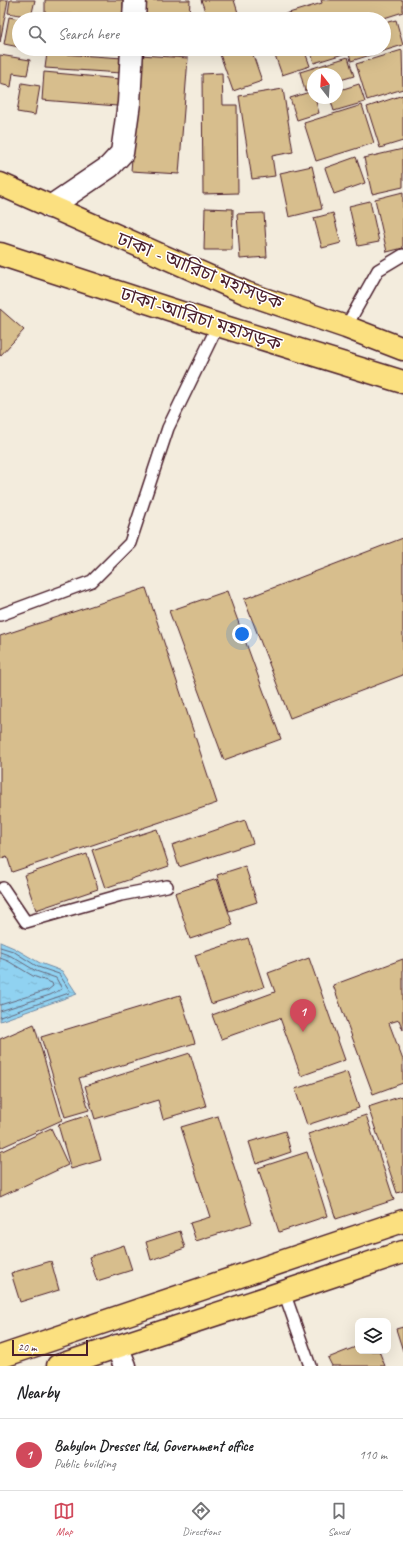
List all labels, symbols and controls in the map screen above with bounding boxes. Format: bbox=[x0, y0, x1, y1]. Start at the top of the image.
search box bbox=[12, 12, 391, 56]
icon: search bbox=[26, 23, 48, 45]
text: Search here bbox=[58, 25, 119, 44]
north arrow bbox=[307, 68, 343, 104]
street label: ঢাকা - আরিচা মহাসড়ক bbox=[113, 226, 287, 316]
street label: ঢাকা-আরিচা মহাসড়ক bbox=[117, 281, 285, 357]
your location bbox=[232, 624, 252, 644]
pin: 1 bbox=[290, 999, 316, 1032]
map controls bbox=[355, 1318, 391, 1354]
button: layers bbox=[355, 1318, 391, 1354]
scale bar bbox=[12, 1338, 88, 1357]
text: 20 m bbox=[18, 1340, 37, 1354]
text: Nearby bbox=[16, 1382, 59, 1403]
text: Babylon Dresses ltd, Government office bbox=[54, 1437, 253, 1456]
text: 1 bbox=[26, 1447, 32, 1463]
text: 110 m bbox=[359, 1447, 387, 1463]
text: Public building bbox=[54, 1456, 116, 1472]
tab: Map bbox=[53, 1500, 75, 1538]
tab: Directions bbox=[182, 1500, 221, 1538]
tab: Saved bbox=[328, 1500, 350, 1538]

